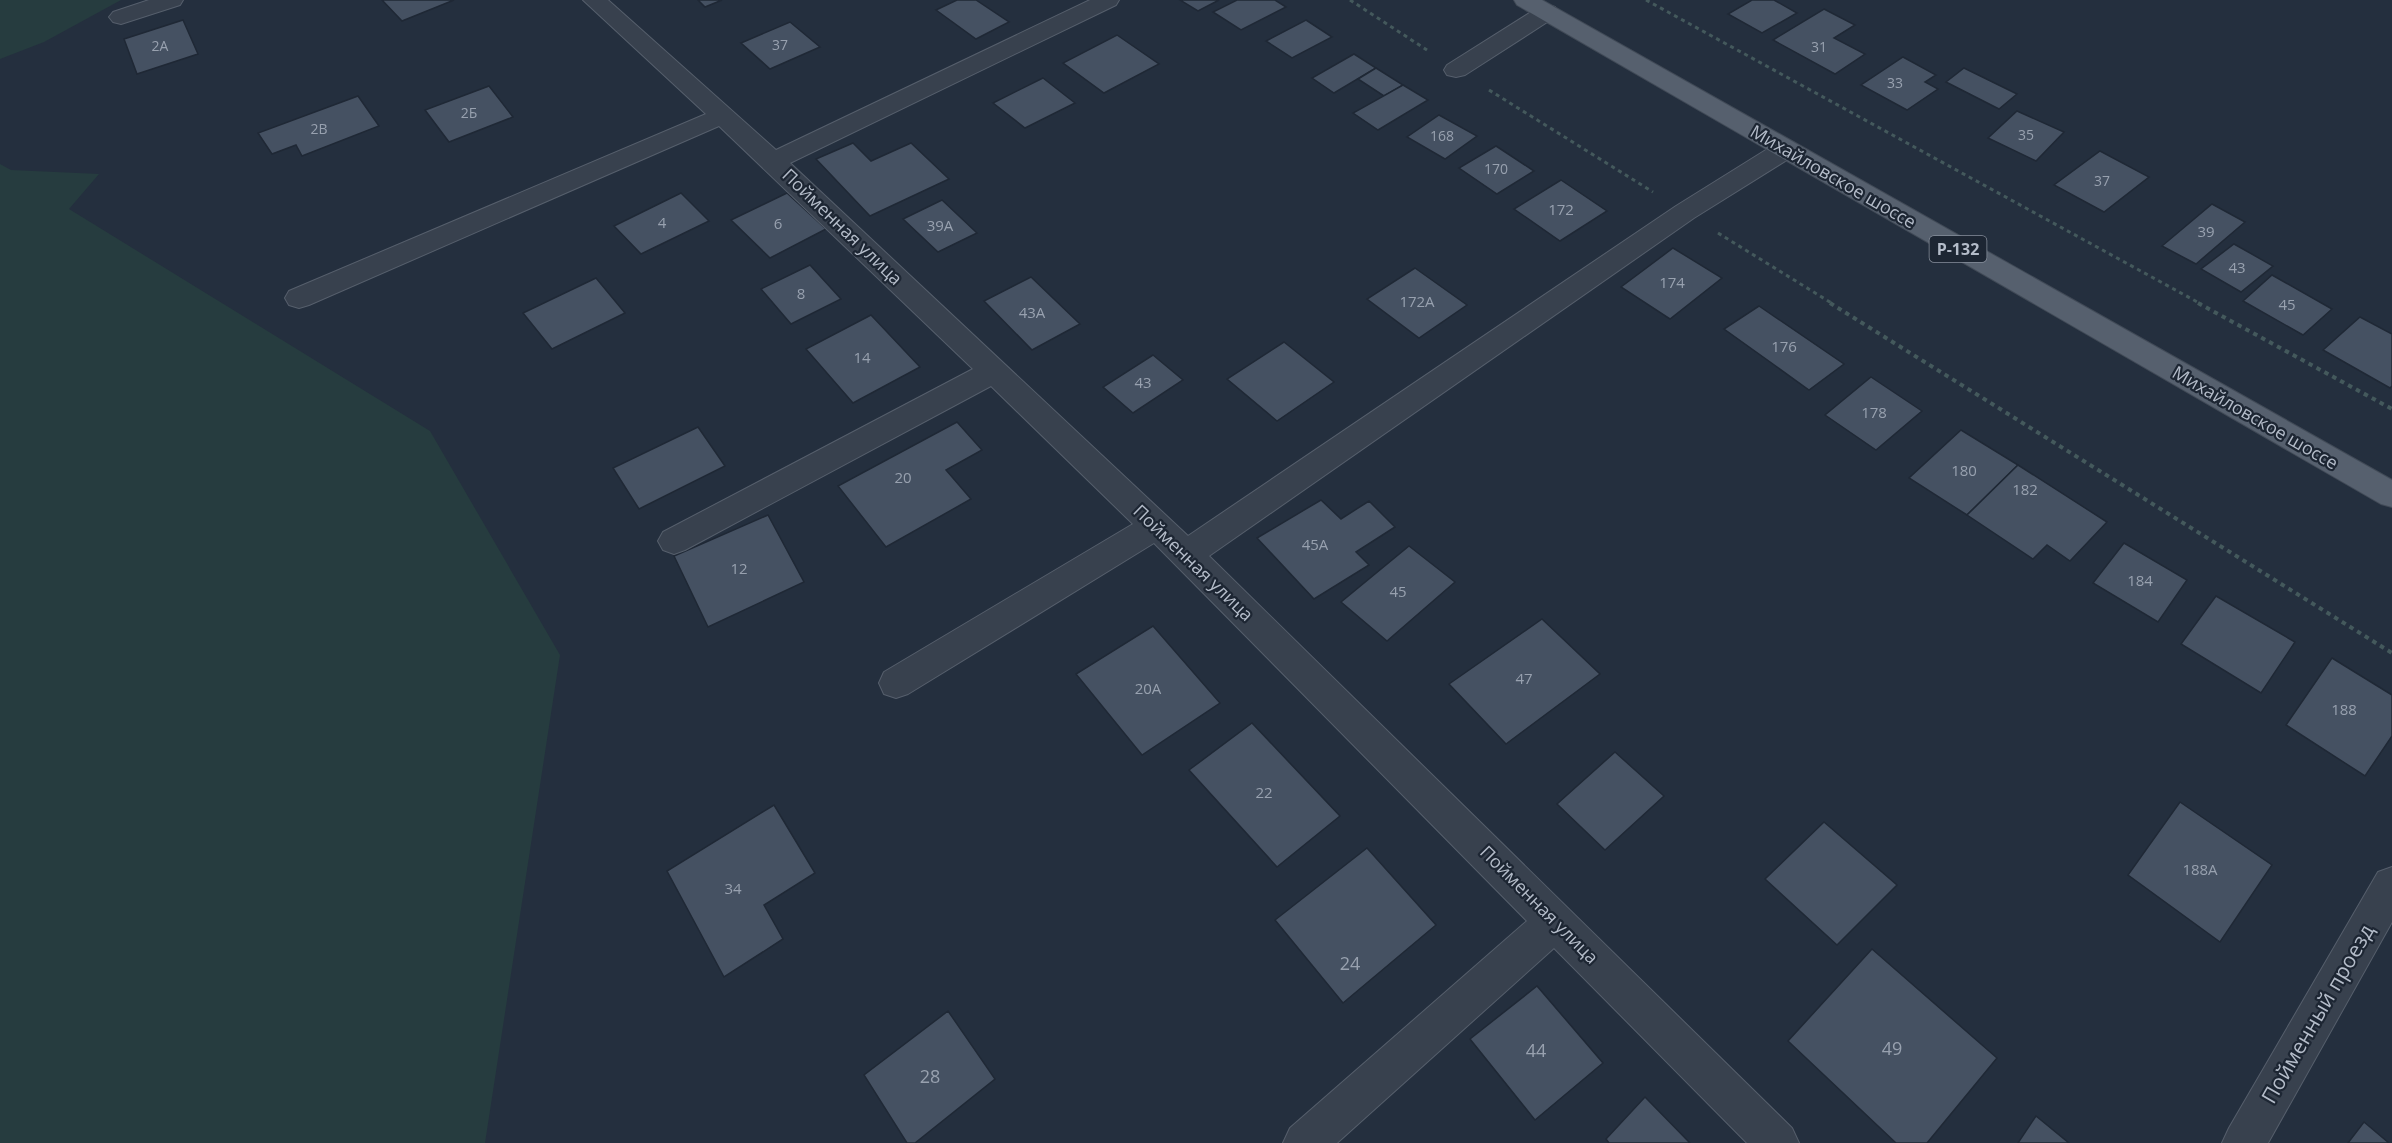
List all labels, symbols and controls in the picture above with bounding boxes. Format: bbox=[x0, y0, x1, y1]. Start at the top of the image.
house number: 37 bbox=[772, 35, 788, 54]
house number: 2А bbox=[152, 36, 169, 55]
house number: 31 bbox=[1811, 37, 1827, 56]
house number: 33 bbox=[1887, 73, 1903, 92]
house number: 2Б bbox=[461, 103, 477, 122]
house number: 2В bbox=[310, 119, 328, 138]
street label: Михайловское шоссе bbox=[1746, 119, 1921, 233]
house number: 35 bbox=[2018, 125, 2034, 144]
house number: 168 bbox=[1430, 126, 1454, 145]
house number: 170 bbox=[1484, 159, 1508, 178]
street label: Пойменная улица bbox=[777, 163, 908, 290]
house number: 37 bbox=[2094, 171, 2110, 190]
house number: 172 bbox=[1548, 199, 1574, 219]
house number: 4 bbox=[658, 212, 667, 232]
house number: 6 bbox=[774, 213, 782, 233]
house number: 39А bbox=[927, 215, 954, 235]
house number: 39 bbox=[2197, 221, 2215, 241]
road number: Р-132 bbox=[1930, 236, 1986, 262]
house number: 43 bbox=[2228, 257, 2246, 277]
house number: 174 bbox=[1659, 272, 1685, 292]
house number: 8 bbox=[797, 283, 805, 303]
house number: 172А bbox=[1399, 291, 1435, 311]
house number: 45 bbox=[2278, 294, 2296, 314]
house number: 43А bbox=[1019, 302, 1046, 322]
house number: 176 bbox=[1771, 336, 1797, 356]
house number: 14 bbox=[853, 347, 871, 367]
street label: Михайловское шоссе bbox=[2168, 360, 2343, 474]
house number: 43 bbox=[1134, 372, 1152, 392]
house number: 178 bbox=[1861, 402, 1887, 422]
house number: 180 bbox=[1951, 460, 1977, 480]
house number: 20 bbox=[894, 467, 912, 487]
house number: 182 bbox=[2012, 479, 2038, 499]
street label: Пойменная улица bbox=[1128, 499, 1259, 626]
house number: 45А bbox=[1302, 534, 1329, 554]
house number: 12 bbox=[730, 558, 748, 578]
house number: 184 bbox=[2127, 570, 2153, 590]
house number: 45 bbox=[1389, 581, 1407, 601]
house number: 47 bbox=[1515, 668, 1533, 688]
house number: 20А bbox=[1135, 678, 1162, 698]
house number: 188 bbox=[2331, 699, 2357, 719]
house number: 22 bbox=[1255, 782, 1273, 802]
street label: Пойменная улица bbox=[1475, 840, 1604, 969]
house number: 188А bbox=[2182, 859, 2218, 879]
house number: 34 bbox=[724, 878, 742, 898]
street label: Пойменный проезд bbox=[2254, 919, 2380, 1108]
house number: 24 bbox=[1340, 951, 1360, 975]
house number: 49 bbox=[1882, 1036, 1902, 1060]
house number: 44 bbox=[1526, 1038, 1546, 1062]
house number: 28 bbox=[920, 1064, 940, 1088]

